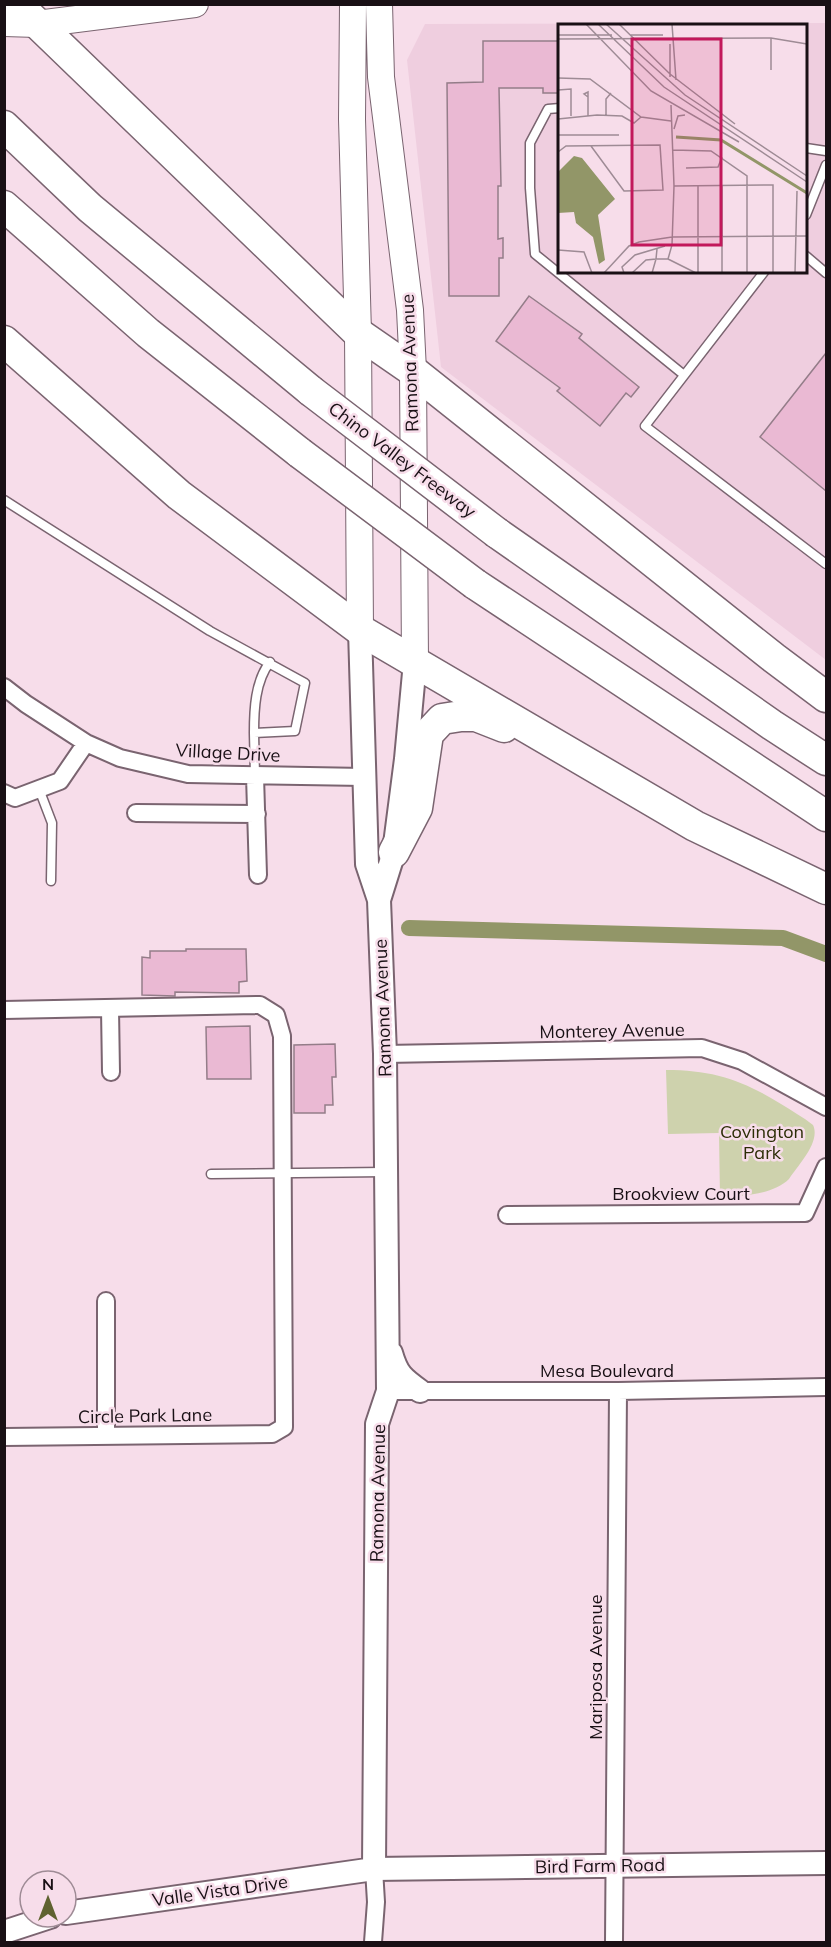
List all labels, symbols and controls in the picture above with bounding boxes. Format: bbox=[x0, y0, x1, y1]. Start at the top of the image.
inset map bbox=[558, 24, 807, 273]
street label: Ramona Avenue bbox=[396, 294, 423, 432]
street label: Chino Valley Freeway bbox=[324, 397, 481, 523]
street label: Village Drive bbox=[175, 738, 281, 767]
street label: Ramona Avenue bbox=[369, 939, 396, 1077]
street label: Monterey Avenue bbox=[539, 1018, 685, 1043]
park label: Covington Park bbox=[720, 1120, 804, 1164]
street label: Brookview Court bbox=[612, 1182, 750, 1205]
street label: Mesa Boulevard bbox=[540, 1359, 674, 1382]
street label: Circle Park Lane bbox=[78, 1403, 212, 1428]
street label: Ramona Avenue bbox=[365, 1424, 390, 1562]
street label: Mariposa Avenue bbox=[584, 1594, 607, 1740]
street label: Bird Farm Road bbox=[535, 1853, 665, 1878]
north arrow bbox=[18, 1869, 78, 1929]
street label: Valle Vista Drive bbox=[151, 1870, 289, 1911]
text: N bbox=[42, 1874, 54, 1894]

